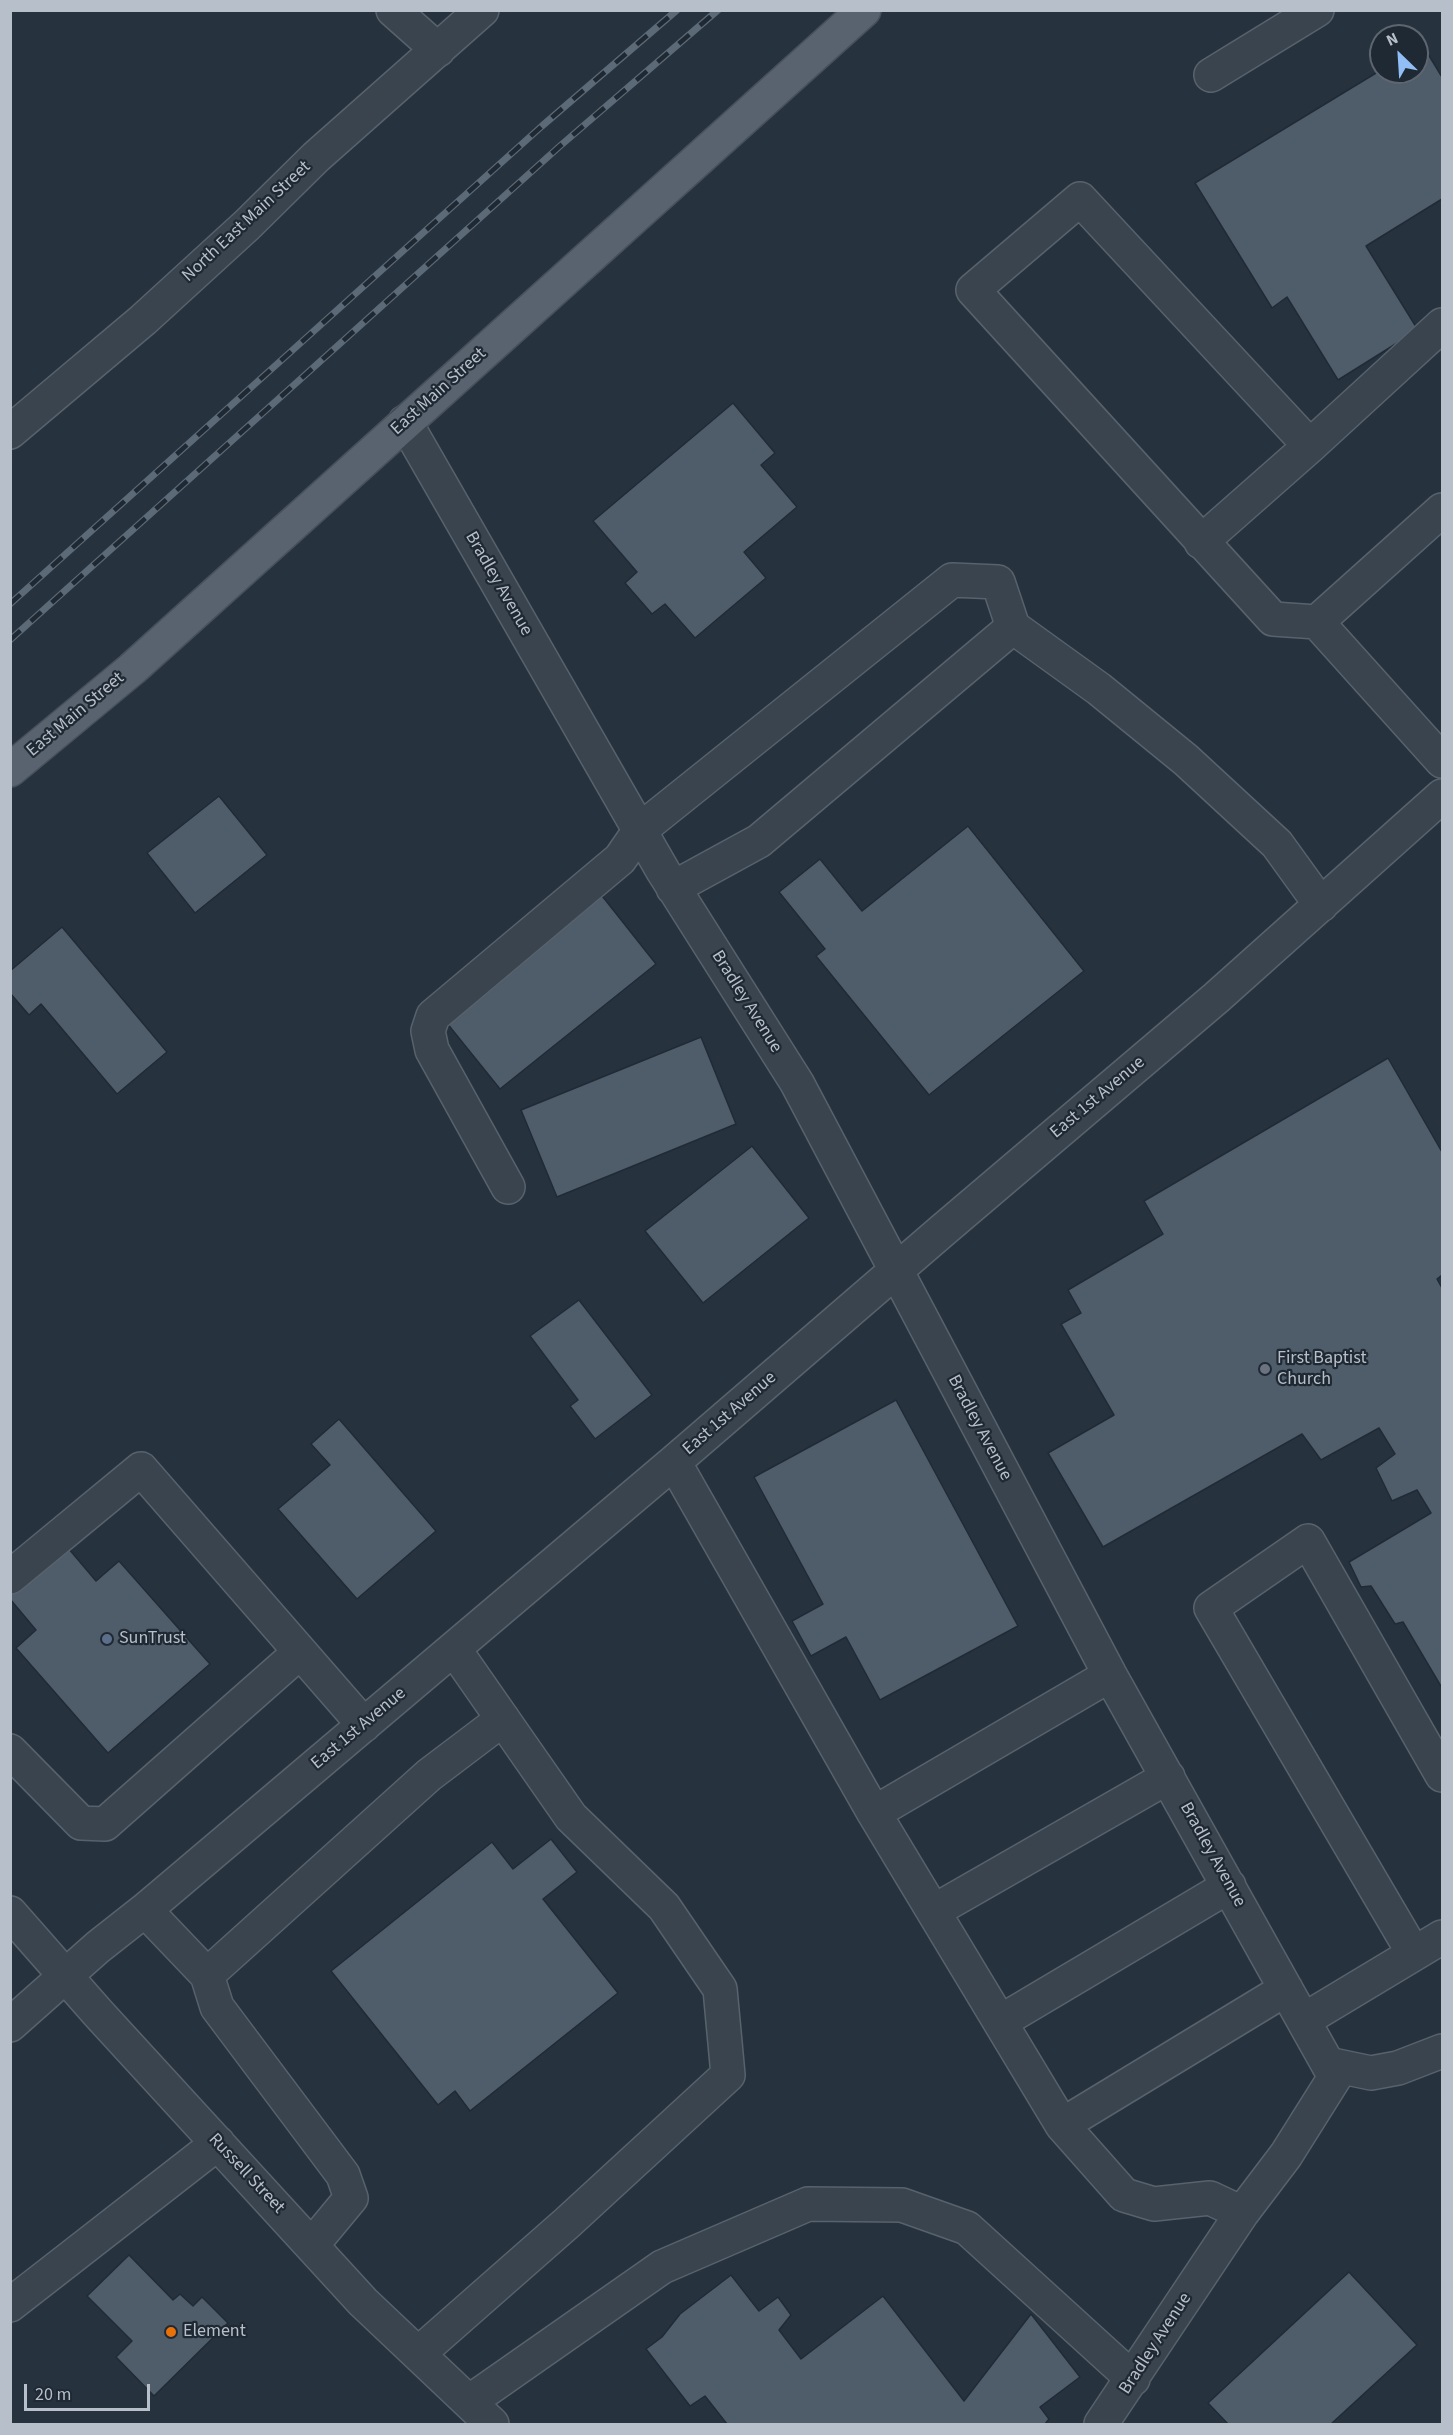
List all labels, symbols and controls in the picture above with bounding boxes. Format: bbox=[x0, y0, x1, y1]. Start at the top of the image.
north arrow bbox=[1369, 24, 1429, 84]
text: N bbox=[1383, 27, 1402, 52]
street label: North East Main Street bbox=[178, 157, 316, 287]
street label: East Main Street bbox=[387, 344, 491, 440]
street label: Bradley Avenue bbox=[460, 528, 536, 640]
street label: East Main Street bbox=[23, 668, 129, 762]
street label: Bradley Avenue bbox=[706, 947, 786, 1057]
street label: East 1st Avenue bbox=[1046, 1052, 1150, 1144]
place label: First Baptist Church bbox=[1277, 1348, 1366, 1390]
marker: First Baptist Church bbox=[1258, 1362, 1272, 1376]
street label: East 1st Avenue bbox=[679, 1368, 781, 1460]
street label: Bradley Avenue bbox=[942, 1371, 1016, 1485]
place label: SunTrust bbox=[119, 1628, 186, 1650]
marker: SunTrust bbox=[100, 1632, 114, 1646]
street label: East 1st Avenue bbox=[307, 1683, 411, 1775]
street label: Bradley Avenue bbox=[1174, 1799, 1250, 1911]
street label: Russell Street bbox=[203, 2129, 289, 2219]
street label: Bradley Avenue bbox=[1115, 2289, 1197, 2399]
place label: Element bbox=[183, 2321, 246, 2343]
marker: Element bbox=[164, 2325, 178, 2339]
scale bar bbox=[27, 2372, 153, 2410]
text: 20 m bbox=[35, 2382, 71, 2407]

